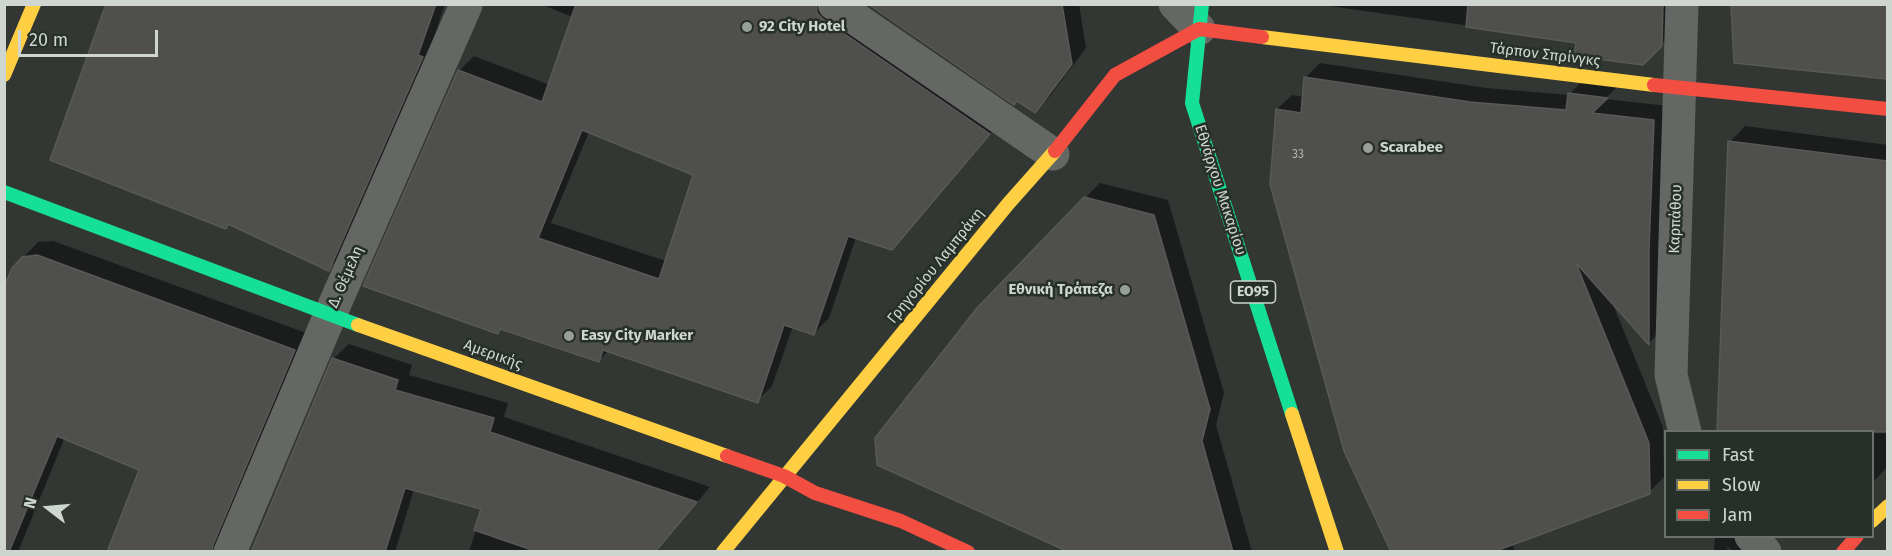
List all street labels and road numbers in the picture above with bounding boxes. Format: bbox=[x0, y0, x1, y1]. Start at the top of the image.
street label: Τάρπον Σπρίνγκς bbox=[1489, 39, 1601, 71]
street label: Εθνάρχου Μακαρίου bbox=[1190, 122, 1250, 258]
street label: Καρπάθου bbox=[1666, 184, 1686, 254]
street label: Γρηγορίου Λαμπράκη bbox=[884, 205, 988, 327]
street label: Δ. Θέμελη bbox=[324, 243, 368, 311]
road number: ΕΟ95 bbox=[1230, 281, 1276, 303]
street label: Αμερικής bbox=[461, 336, 525, 374]

